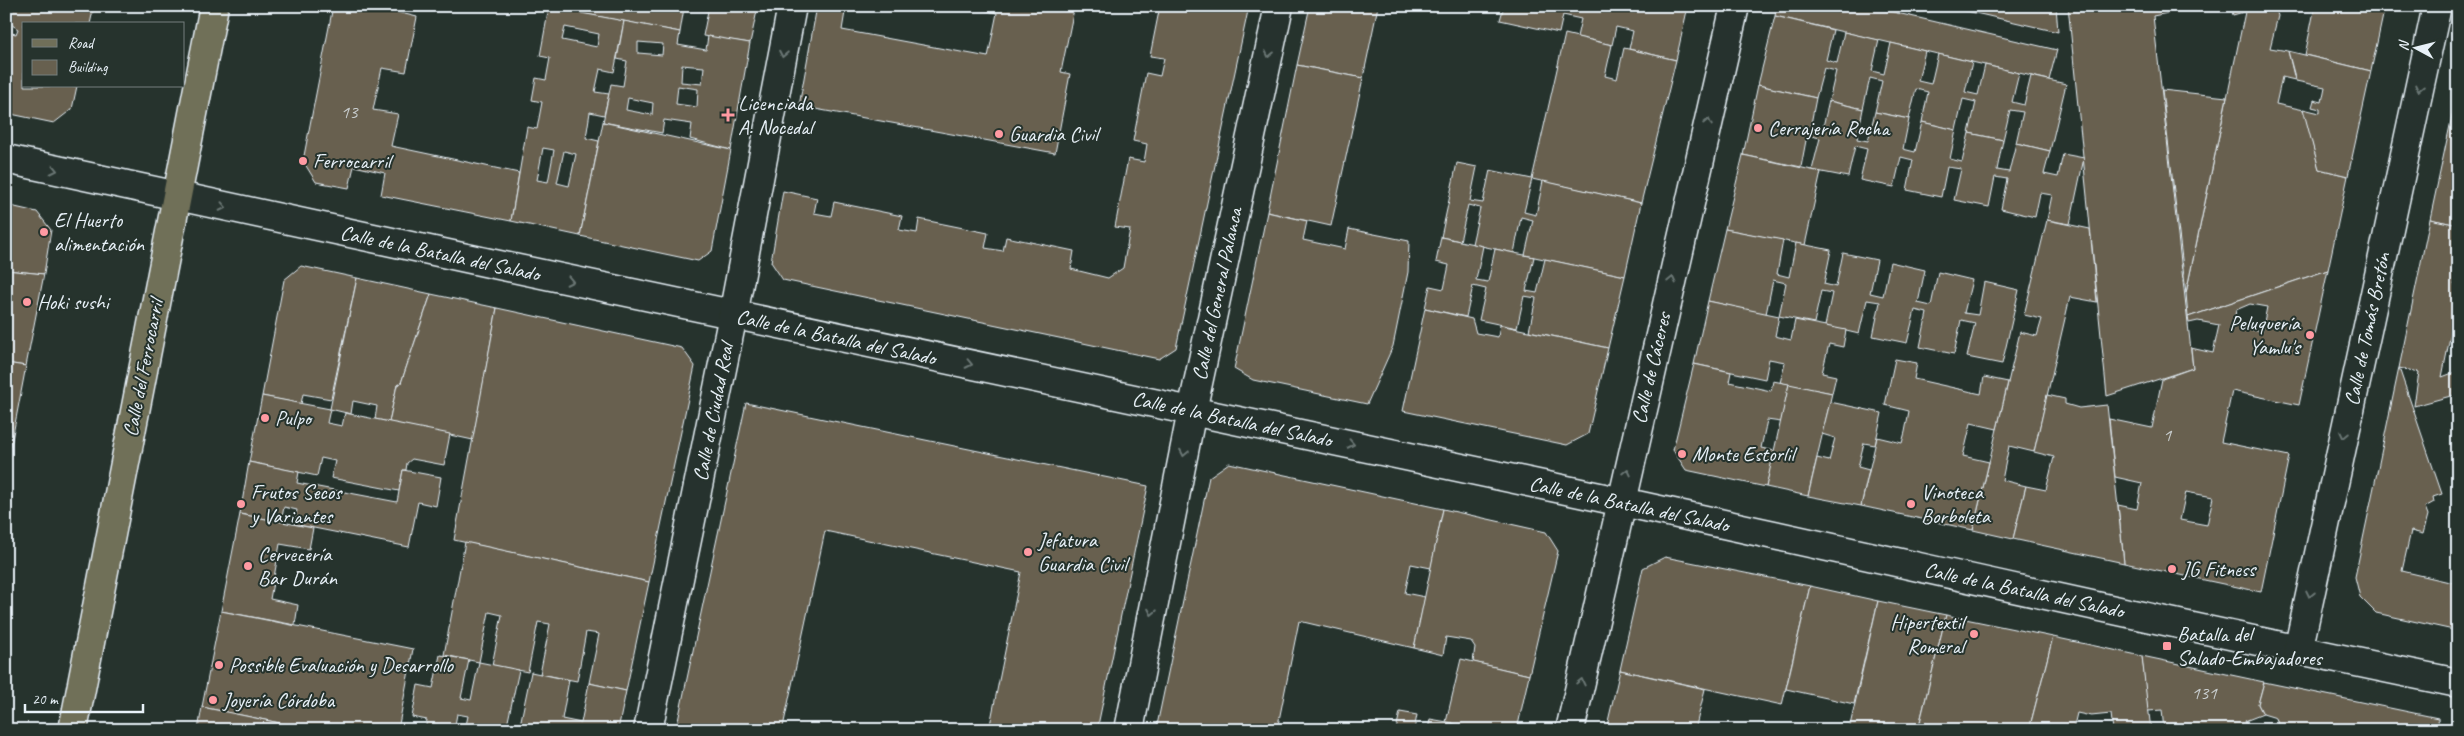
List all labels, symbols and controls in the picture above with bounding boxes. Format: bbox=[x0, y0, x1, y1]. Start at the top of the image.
legend bbox=[22, 22, 185, 88]
north arrow bbox=[2392, 22, 2442, 72]
text: Road bbox=[68, 34, 95, 53]
text: N bbox=[2395, 39, 2413, 52]
one-way arrow bbox=[1264, 49, 1275, 58]
one-way arrow bbox=[778, 50, 788, 59]
text: Building bbox=[68, 58, 108, 77]
one-way arrow bbox=[2415, 84, 2425, 93]
place label: Licenciada A. Nocedal bbox=[738, 90, 816, 140]
house number: 13 bbox=[340, 100, 359, 124]
marker: Licenciada A. Nocedal bbox=[722, 109, 734, 121]
place label: Cerrajería Rocha bbox=[1768, 115, 1892, 141]
one-way arrow bbox=[1702, 117, 1713, 126]
place label: Guardia Civil bbox=[1009, 121, 1101, 147]
marker: Cerrajería Rocha bbox=[1752, 122, 1764, 134]
marker: Guardia Civil bbox=[993, 128, 1005, 140]
place label: Ferrocarril bbox=[313, 148, 394, 174]
marker: Ferrocarril bbox=[297, 155, 309, 167]
one-way arrow bbox=[49, 164, 58, 174]
one-way arrow bbox=[219, 201, 228, 212]
street label: Calle del General Palanca bbox=[1186, 203, 1248, 383]
place label: El Huerto alimentación bbox=[54, 207, 145, 257]
street label: Calle de la Batalla del Salado bbox=[338, 219, 545, 287]
marker: El Huerto alimentación bbox=[38, 226, 50, 238]
street label: Calle de Tomás Bretón bbox=[2338, 250, 2396, 408]
one-way arrow bbox=[566, 275, 575, 286]
one-way arrow bbox=[1666, 275, 1677, 284]
place label: Hoki sushi bbox=[37, 289, 112, 315]
street label: Calle del Ferrocarril bbox=[117, 294, 170, 439]
marker: Hoki sushi bbox=[21, 296, 33, 308]
street label: Calle de la Batalla del Salado bbox=[734, 303, 941, 371]
street label: Calle de Cáceres bbox=[1626, 308, 1677, 426]
place label: Peluquería Yamlu's bbox=[2229, 310, 2302, 360]
marker: Peluquería Yamlu's bbox=[2304, 329, 2316, 341]
street label: Calle de Ciudad Real bbox=[687, 337, 740, 483]
one-way arrow bbox=[965, 358, 974, 369]
street label: Calle de la Batalla del Salado bbox=[1130, 385, 1337, 453]
place label: Pulpo bbox=[275, 405, 314, 431]
marker: Pulpo bbox=[259, 412, 271, 424]
house number: 1 bbox=[2163, 423, 2173, 447]
one-way arrow bbox=[2340, 431, 2350, 440]
one-way arrow bbox=[1346, 439, 1355, 449]
place label: Monte Estorlil bbox=[1692, 441, 1798, 467]
one-way arrow bbox=[1179, 448, 1190, 457]
marker: Monte Estorlil bbox=[1676, 448, 1688, 460]
one-way arrow bbox=[1621, 468, 1632, 477]
street label: Calle de la Batalla del Salado bbox=[1527, 470, 1734, 538]
place label: Frutos Secos y Variantes bbox=[249, 479, 343, 529]
place label: Vinoteca Borboleta bbox=[1921, 479, 1992, 529]
marker: Frutos Secos y Variantes bbox=[235, 498, 247, 510]
marker: Vinoteca Borboleta bbox=[1905, 498, 1917, 510]
place label: Jefatura Guardia Civil bbox=[1037, 527, 1130, 577]
place label: Cervecería Bar Durán bbox=[258, 541, 337, 591]
marker: Jefatura Guardia Civil bbox=[1022, 546, 1034, 558]
street label: Calle de la Batalla del Salado bbox=[1922, 556, 2129, 624]
place label: JG Fitness bbox=[2181, 556, 2257, 582]
marker: Cervecería Bar Durán bbox=[242, 560, 254, 572]
marker: JG Fitness bbox=[2166, 563, 2178, 575]
one-way arrow bbox=[2305, 589, 2316, 598]
one-way arrow bbox=[1148, 607, 1158, 616]
place label: Hipertextil Romeral bbox=[1890, 609, 1967, 659]
place label: Batalla del Salado-Embajadores bbox=[2177, 621, 2324, 671]
marker: Hipertextil Romeral bbox=[1968, 628, 1980, 640]
marker: Batalla del Salado-Embajadores bbox=[2161, 640, 2173, 652]
place label: Possible Evaluación y Desarrollo bbox=[229, 652, 454, 678]
marker: Possible Evaluación y Desarrollo bbox=[213, 659, 225, 671]
one-way arrow bbox=[1575, 678, 1585, 687]
scale bar bbox=[25, 681, 142, 713]
house number: 131 bbox=[2191, 681, 2218, 705]
place label: Joyería Córdoba bbox=[222, 687, 336, 713]
text: 20 m bbox=[32, 690, 59, 709]
marker: Joyería Córdoba bbox=[207, 694, 219, 706]

